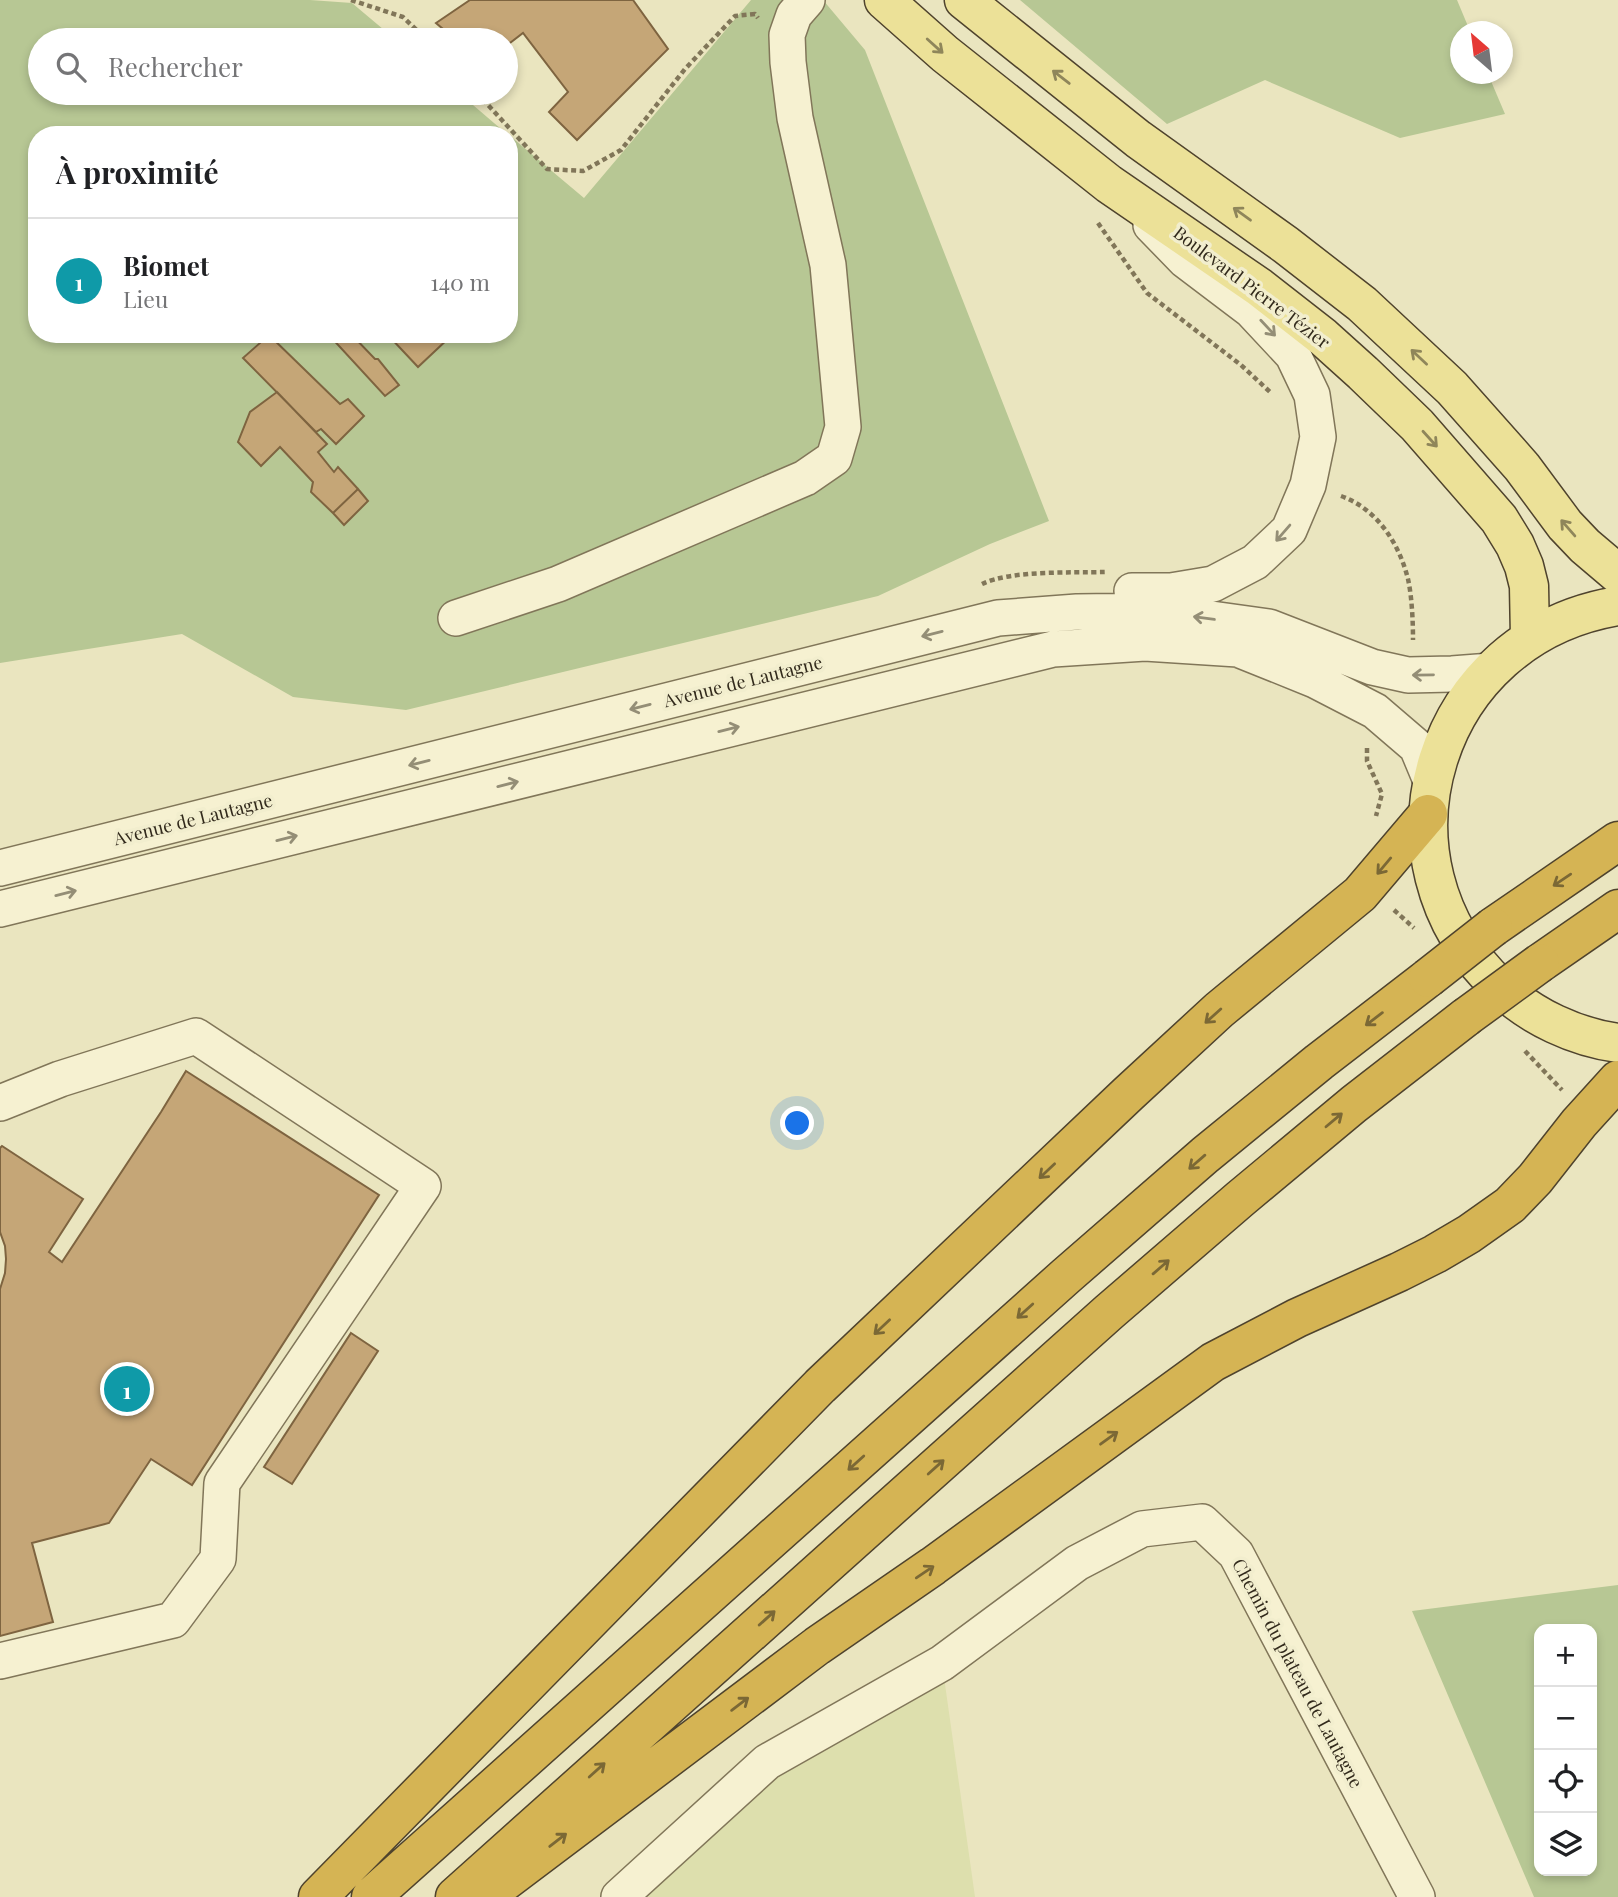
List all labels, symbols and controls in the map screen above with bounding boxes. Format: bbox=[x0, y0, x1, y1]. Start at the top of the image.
north arrow bbox=[1450, 21, 1513, 84]
search box bbox=[28, 28, 518, 105]
one-way arrow bbox=[926, 37, 943, 54]
icon: search bbox=[52, 48, 90, 86]
text: Rechercher bbox=[108, 49, 243, 84]
one-way arrow bbox=[1052, 69, 1070, 85]
text: À proximité bbox=[56, 152, 219, 192]
one-way arrow bbox=[1233, 206, 1252, 221]
street label: Boulevard Pierre Tézier bbox=[1169, 220, 1335, 354]
text: Biomet bbox=[123, 248, 209, 283]
text: 1 bbox=[75, 266, 83, 297]
text: 140 m bbox=[430, 266, 490, 297]
text: Lieu bbox=[123, 283, 168, 314]
one-way arrow bbox=[1260, 319, 1276, 337]
one-way arrow bbox=[1410, 349, 1428, 365]
one-way arrow bbox=[1422, 430, 1438, 448]
one-way arrow bbox=[1560, 519, 1576, 537]
one-way arrow bbox=[1275, 524, 1291, 542]
one-way arrow bbox=[1193, 611, 1216, 624]
one-way arrow bbox=[921, 628, 944, 641]
street label: Avenue de Lautagne bbox=[660, 650, 825, 713]
one-way arrow bbox=[1411, 668, 1434, 682]
one-way arrow bbox=[629, 701, 652, 714]
one-way arrow bbox=[717, 722, 740, 735]
one-way arrow bbox=[408, 757, 431, 770]
one-way arrow bbox=[496, 777, 519, 790]
street label: Avenue de Lautagne bbox=[110, 788, 275, 851]
one-way arrow bbox=[275, 831, 298, 844]
one-way arrow bbox=[1377, 857, 1392, 875]
one-way arrow bbox=[1553, 873, 1572, 887]
one-way arrow bbox=[54, 885, 77, 899]
one-way arrow bbox=[1204, 1008, 1222, 1024]
one-way arrow bbox=[1365, 1012, 1384, 1027]
your location bbox=[780, 1106, 814, 1140]
one-way arrow bbox=[1325, 1112, 1343, 1128]
one-way arrow bbox=[1188, 1154, 1206, 1170]
one-way arrow bbox=[1039, 1162, 1056, 1179]
one-way arrow bbox=[1151, 1260, 1169, 1276]
one-way arrow bbox=[1017, 1303, 1035, 1319]
one-way arrow bbox=[874, 1319, 891, 1336]
pin: 1 bbox=[104, 1363, 150, 1415]
one-way arrow bbox=[1099, 1430, 1118, 1445]
one-way arrow bbox=[847, 1455, 865, 1471]
one-way arrow bbox=[927, 1458, 944, 1475]
street label: Chemin du plateau de Lautagne bbox=[1227, 1554, 1369, 1792]
one-way arrow bbox=[915, 1565, 934, 1579]
one-way arrow bbox=[758, 1610, 776, 1626]
map controls bbox=[1534, 1624, 1597, 1876]
button: + bbox=[1534, 1624, 1597, 1687]
button: − bbox=[1534, 1687, 1597, 1750]
one-way arrow bbox=[730, 1696, 748, 1711]
button: locate bbox=[1534, 1750, 1597, 1813]
one-way arrow bbox=[588, 1762, 606, 1778]
button: layers bbox=[1534, 1813, 1597, 1876]
one-way arrow bbox=[548, 1833, 567, 1848]

